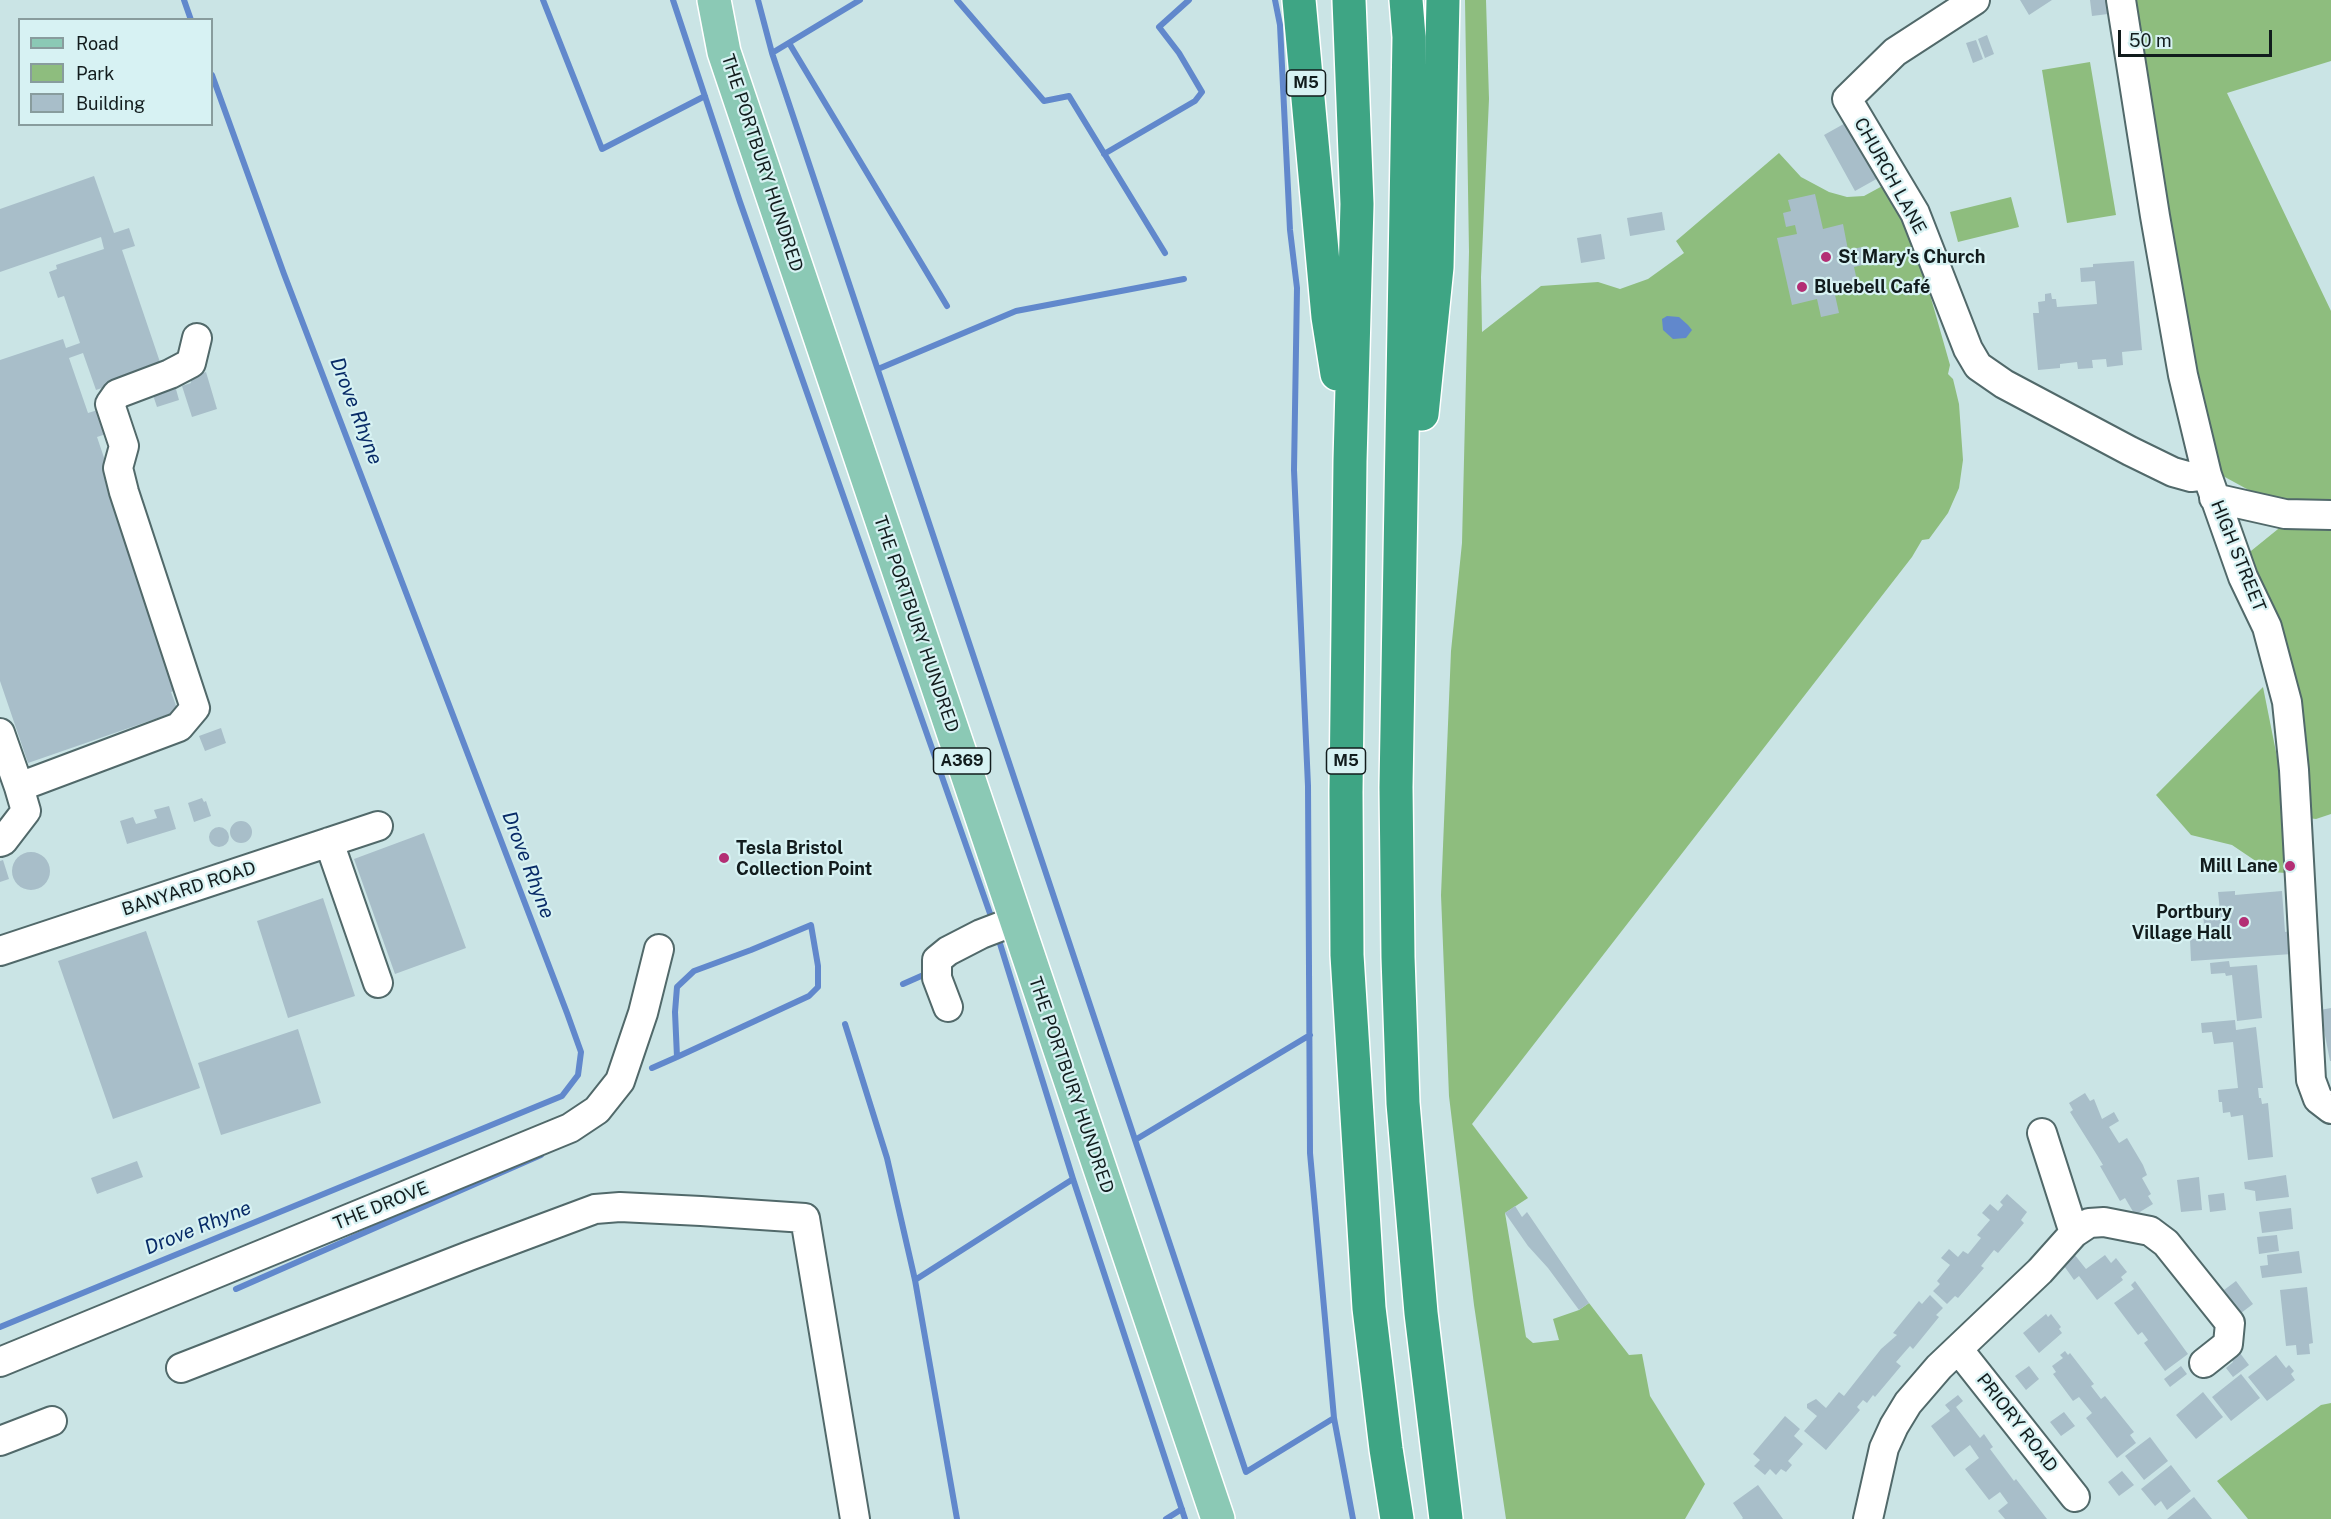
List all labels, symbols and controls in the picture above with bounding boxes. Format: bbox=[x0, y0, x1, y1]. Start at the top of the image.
legend bbox=[18, 18, 213, 126]
scale bar bbox=[2121, 18, 2276, 56]
text: 50 m bbox=[2129, 30, 2172, 51]
text: Road bbox=[76, 33, 119, 54]
street label: THE PORTBURY HUNDRED bbox=[717, 51, 807, 275]
text: Park bbox=[76, 63, 114, 84]
road number: M5 bbox=[1286, 70, 1326, 96]
text: Building bbox=[76, 93, 145, 114]
street label: CHURCH LANE bbox=[1849, 114, 1931, 238]
place label: St Mary's Church bbox=[1838, 246, 1986, 268]
marker: St Mary's Church bbox=[1819, 250, 1833, 264]
place label: Bluebell Café bbox=[1814, 276, 1930, 298]
marker: Bluebell Café bbox=[1795, 280, 1809, 294]
water label: Drove Rhyne bbox=[325, 354, 387, 468]
street label: HIGH STREET bbox=[2206, 497, 2270, 615]
street label: THE PORTBURY HUNDRED bbox=[869, 513, 963, 735]
road number: A369 bbox=[934, 748, 990, 774]
road number: M5 bbox=[1326, 748, 1366, 774]
water label: Drove Rhyne bbox=[497, 808, 559, 922]
place label: Tesla Bristol Collection Point bbox=[736, 837, 872, 880]
marker: Tesla Bristol Collection Point bbox=[717, 851, 731, 865]
place label: Mill Lane bbox=[2199, 855, 2278, 877]
street label: BANYARD ROAD bbox=[119, 857, 259, 921]
marker: Mill Lane bbox=[2283, 859, 2297, 873]
place label: Portbury Village Hall bbox=[2132, 901, 2232, 944]
marker: Portbury Village Hall bbox=[2237, 915, 2251, 929]
street label: THE PORTBURY HUNDRED bbox=[1024, 974, 1118, 1196]
street label: THE DROVE bbox=[330, 1177, 432, 1235]
water label: Drove Rhyne bbox=[141, 1196, 255, 1260]
street label: PRIORY ROAD bbox=[1972, 1369, 2062, 1477]

